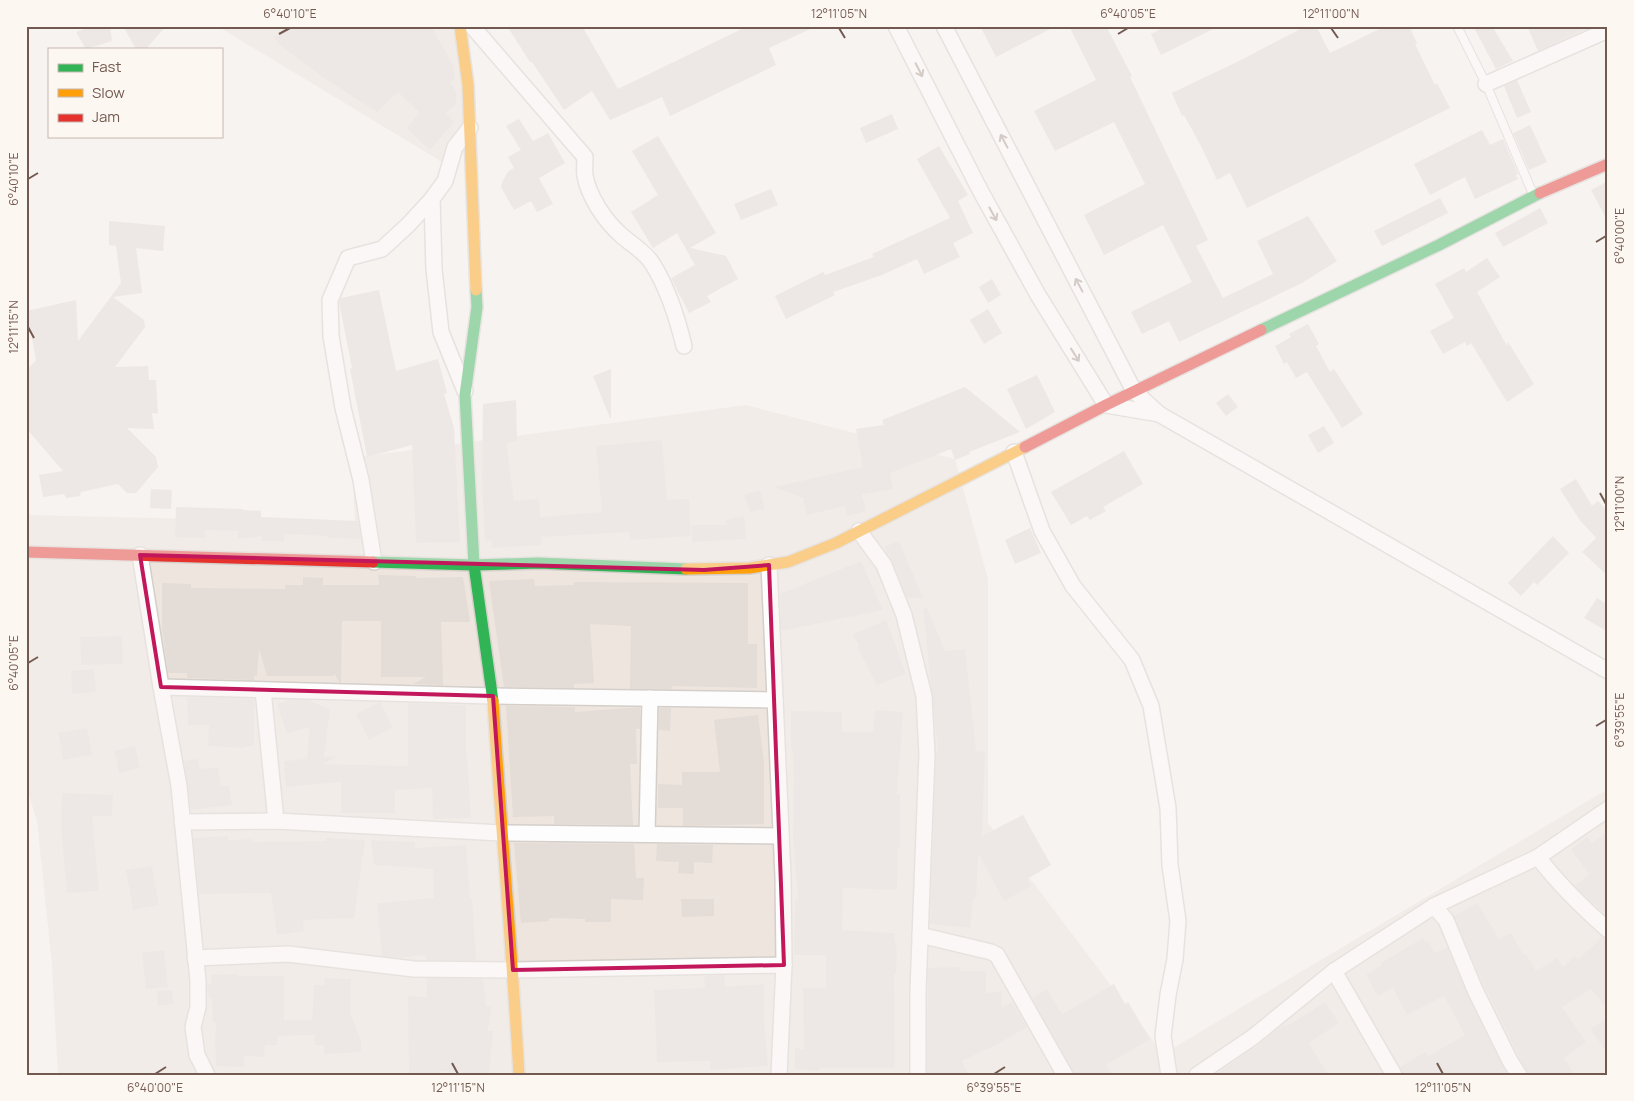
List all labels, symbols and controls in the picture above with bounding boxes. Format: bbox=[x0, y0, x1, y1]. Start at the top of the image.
text: 6°40'10"E bbox=[263, 5, 317, 22]
text: 12°11'05"N bbox=[811, 5, 867, 22]
text: 6°40'05"E bbox=[1100, 5, 1156, 22]
text: 12°11'00"N bbox=[1303, 5, 1359, 22]
legend bbox=[48, 48, 222, 138]
text: Fast bbox=[92, 56, 121, 77]
one-way arrow bbox=[914, 62, 924, 77]
text: Slow bbox=[92, 82, 125, 103]
text: Jam bbox=[92, 106, 120, 127]
one-way arrow bbox=[999, 134, 1009, 149]
text: 6°40'10"E bbox=[5, 152, 22, 206]
one-way arrow bbox=[989, 206, 999, 221]
text: 6°40'00"E bbox=[1611, 208, 1628, 264]
one-way arrow bbox=[1074, 278, 1084, 293]
text: 12°11'15"N bbox=[5, 300, 22, 354]
one-way arrow bbox=[1070, 347, 1080, 361]
text: 12°11'00"N bbox=[1611, 476, 1628, 532]
text: 6°40'05"E bbox=[5, 635, 22, 691]
text: 6°39'55"E bbox=[1611, 692, 1628, 747]
text: 6°40'00"E bbox=[127, 1079, 183, 1096]
text: 12°11'15"N bbox=[431, 1079, 485, 1096]
text: 6°39'55"E bbox=[967, 1079, 1022, 1096]
text: 12°11'05"N bbox=[1415, 1079, 1471, 1096]

